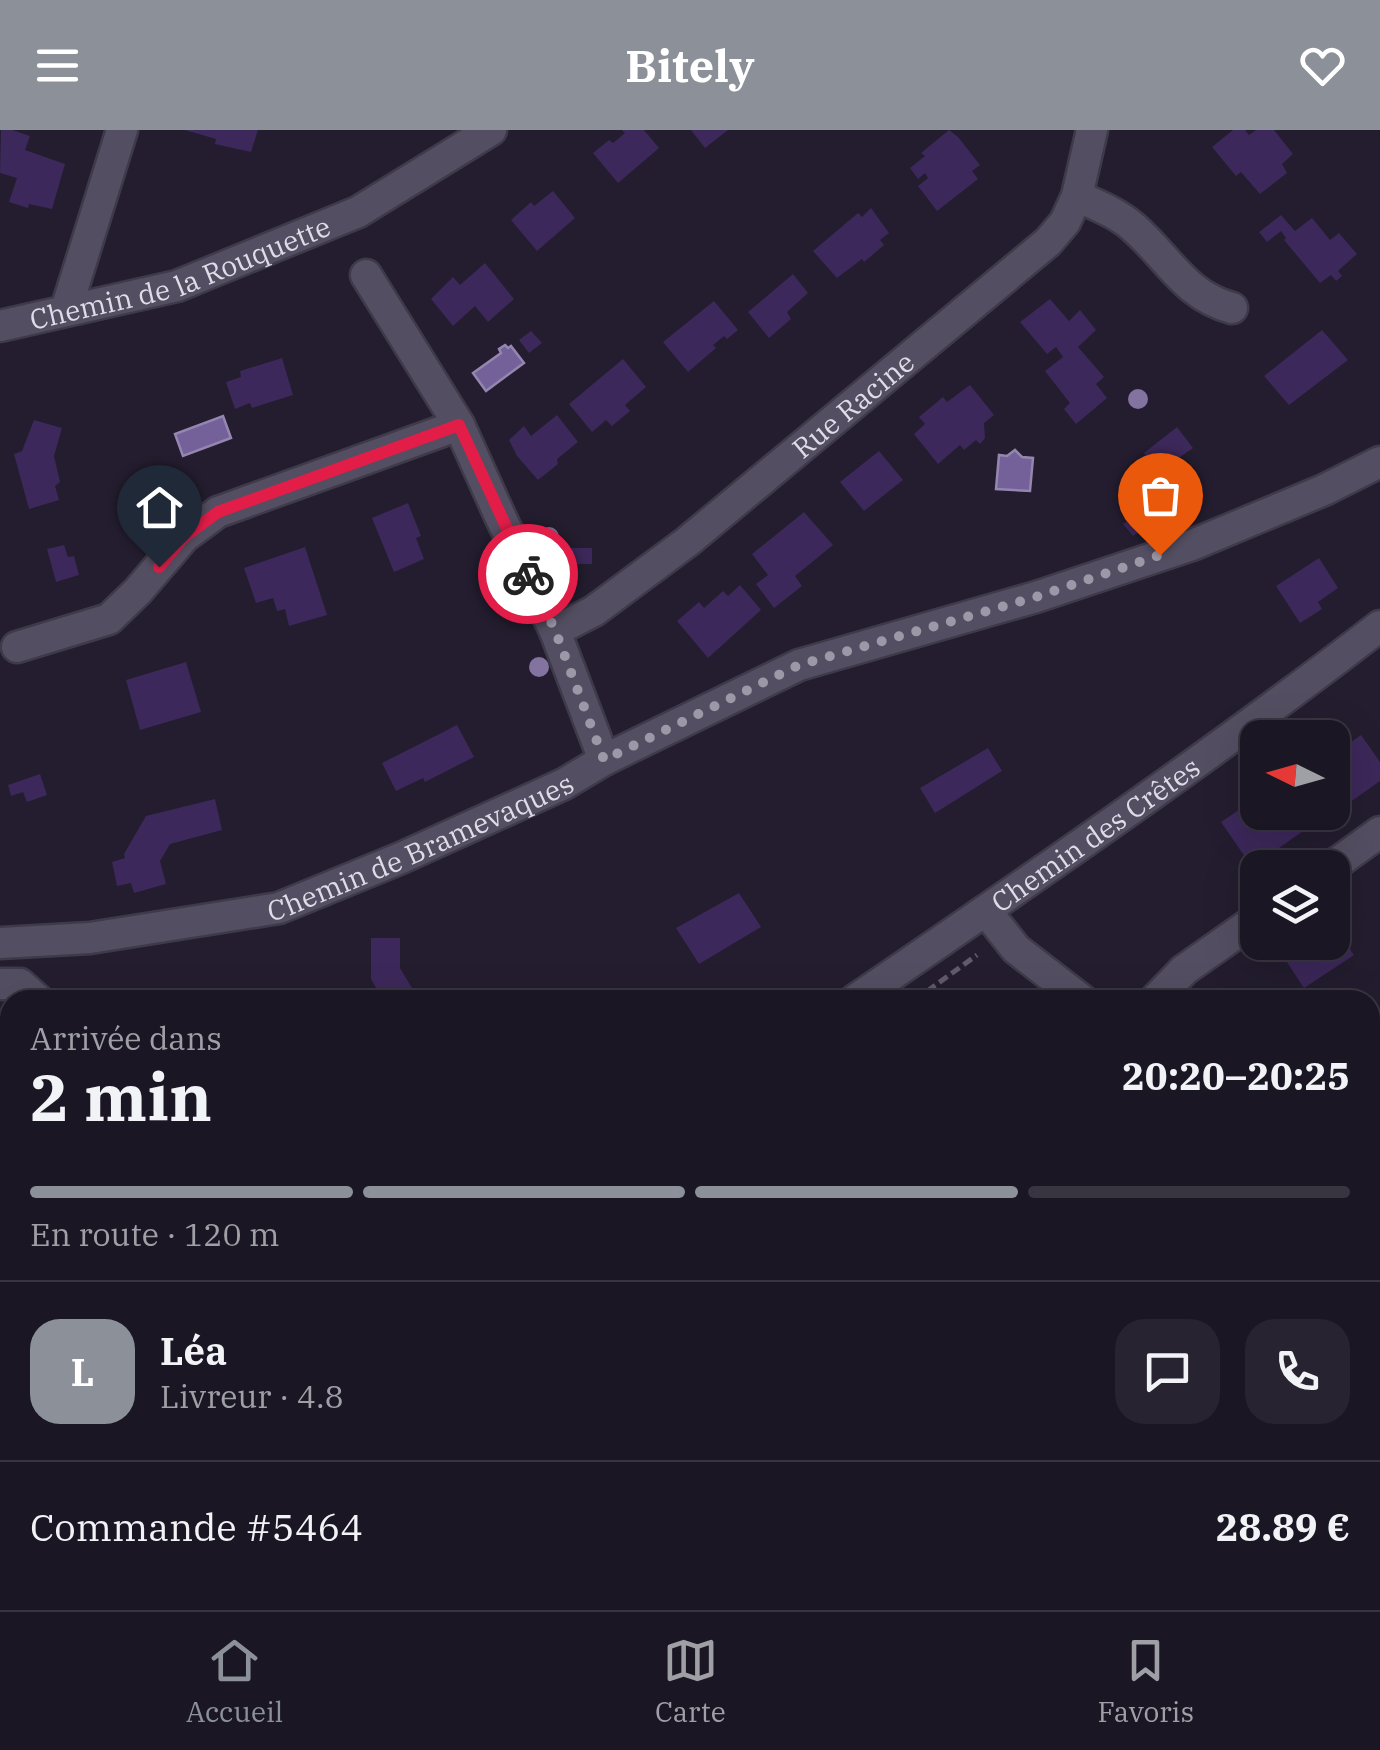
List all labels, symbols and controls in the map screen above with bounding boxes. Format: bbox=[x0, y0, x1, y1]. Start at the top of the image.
text: Bitely bbox=[625, 36, 755, 94]
icon: menu bbox=[30, 38, 85, 93]
icon: heart bbox=[1295, 38, 1350, 93]
street label: Chemin de la Rouquette bbox=[26, 207, 336, 337]
street label: Rue Racine bbox=[784, 343, 921, 466]
pin bbox=[1118, 453, 1203, 556]
pin bbox=[117, 465, 202, 568]
icon: bag bbox=[1133, 468, 1188, 523]
icon: home bbox=[132, 480, 187, 535]
courier bbox=[478, 524, 578, 624]
icon: bike bbox=[501, 547, 556, 602]
north arrow bbox=[1240, 720, 1350, 830]
map controls bbox=[1240, 720, 1350, 960]
street label: Chemin des Crêtes bbox=[984, 748, 1207, 920]
street label: Chemin de Bramevaques bbox=[265, 764, 580, 928]
button: layers bbox=[1240, 850, 1350, 960]
text: Arrivée dans bbox=[30, 1017, 222, 1059]
text: 20:20–20:25 bbox=[1122, 1051, 1350, 1100]
text: 2 min bbox=[30, 1054, 212, 1139]
text: En route · 120 m bbox=[30, 1213, 280, 1255]
button: chat bbox=[1115, 1319, 1220, 1424]
button: phone bbox=[1245, 1319, 1350, 1424]
text: Léa bbox=[160, 1326, 227, 1375]
text: L bbox=[71, 1347, 94, 1396]
text: Livreur · 4.8 bbox=[160, 1375, 344, 1417]
text: Commande #5464 bbox=[30, 1502, 363, 1551]
text: 28.89 € bbox=[1216, 1502, 1350, 1551]
tab: Accueil bbox=[186, 1633, 283, 1730]
tab: Carte bbox=[655, 1633, 726, 1730]
tab: Favoris bbox=[1097, 1633, 1194, 1730]

